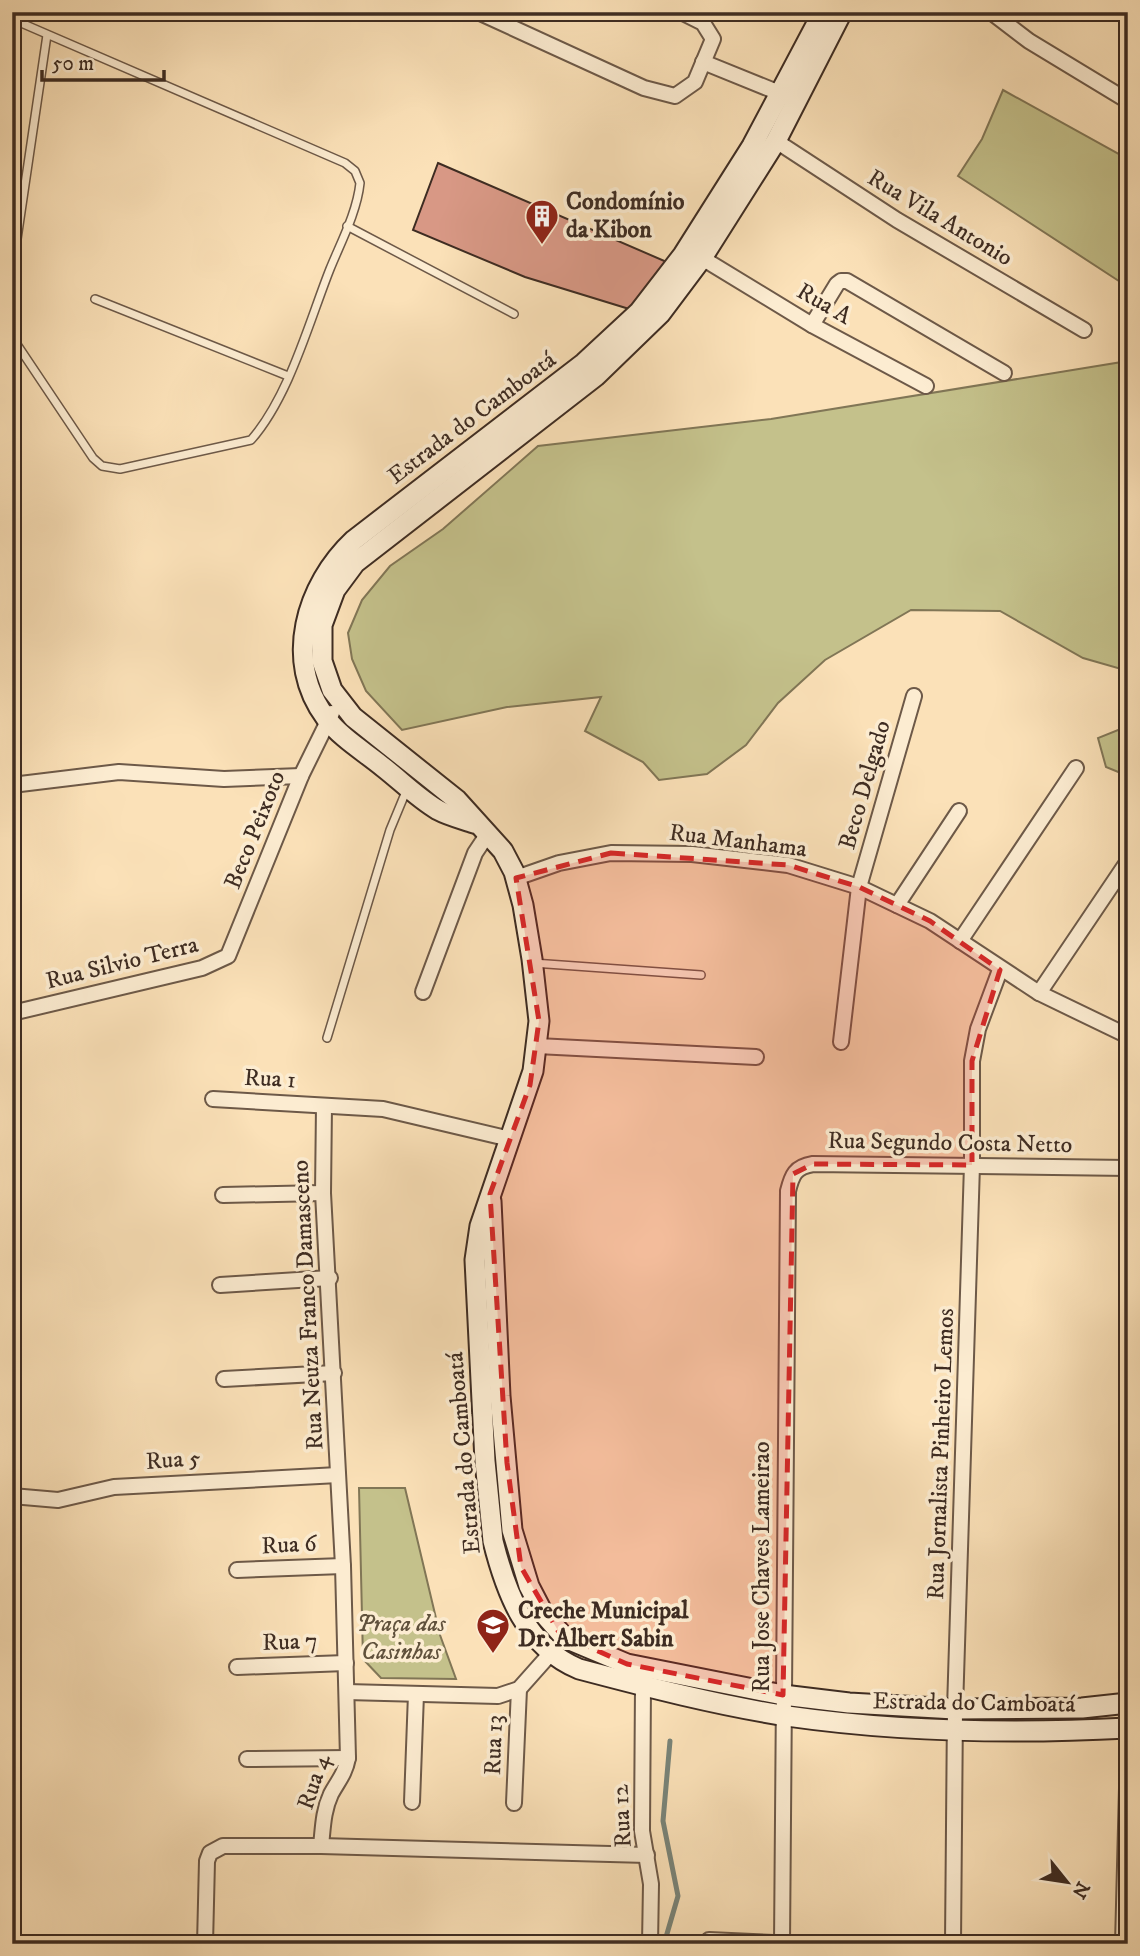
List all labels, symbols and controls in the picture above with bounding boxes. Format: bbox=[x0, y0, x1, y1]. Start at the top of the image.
scale bar bbox=[42, 38, 164, 82]
text: 50 m bbox=[52, 51, 94, 77]
street label: Rua Vila Antonio bbox=[862, 163, 1018, 273]
place label: Condomínio da Kibon bbox=[566, 187, 685, 245]
building icon: Condomínio da Kibon bbox=[523, 197, 561, 246]
street label: Rua A bbox=[791, 276, 857, 332]
street label: Estrada do Camboatá bbox=[382, 344, 563, 491]
street label: Beco Delgado bbox=[832, 717, 898, 853]
street label: Beco Peixoto bbox=[218, 767, 292, 893]
street label: Rua Manhama bbox=[667, 818, 809, 864]
street label: Rua Silvio Terra bbox=[43, 929, 202, 996]
street label: Rua 1 bbox=[243, 1063, 297, 1095]
street label: Rua Segundo Costa Netto bbox=[827, 1126, 1073, 1160]
street label: Rua Neuza Franco Damasceno bbox=[285, 1159, 331, 1451]
street label: Rua Jornalista Pinheiro Lemos bbox=[921, 1308, 961, 1600]
street label: Estrada do Camboatá bbox=[440, 1350, 488, 1555]
street label: Rua Jose Chaves Lameirao bbox=[747, 1441, 777, 1693]
street label: Rua 5 bbox=[145, 1443, 201, 1477]
street label: Rua 6 bbox=[261, 1528, 319, 1561]
place label: Creche Municipal Dr. Albert Sabin bbox=[518, 1596, 689, 1654]
school or university icon: Creche Municipal Dr. Albert Sabin bbox=[474, 1606, 512, 1655]
park label: Praça das Casinhas bbox=[357, 1609, 446, 1667]
street label: Rua 7 bbox=[262, 1626, 318, 1658]
street label: Estrada do Camboatá bbox=[872, 1686, 1077, 1720]
street label: Rua 13 bbox=[478, 1714, 510, 1776]
street label: Rua 4 bbox=[291, 1749, 338, 1814]
street label: Rua 12 bbox=[605, 1783, 639, 1848]
north arrow bbox=[1032, 1848, 1102, 1918]
text: N bbox=[1066, 1877, 1094, 1903]

